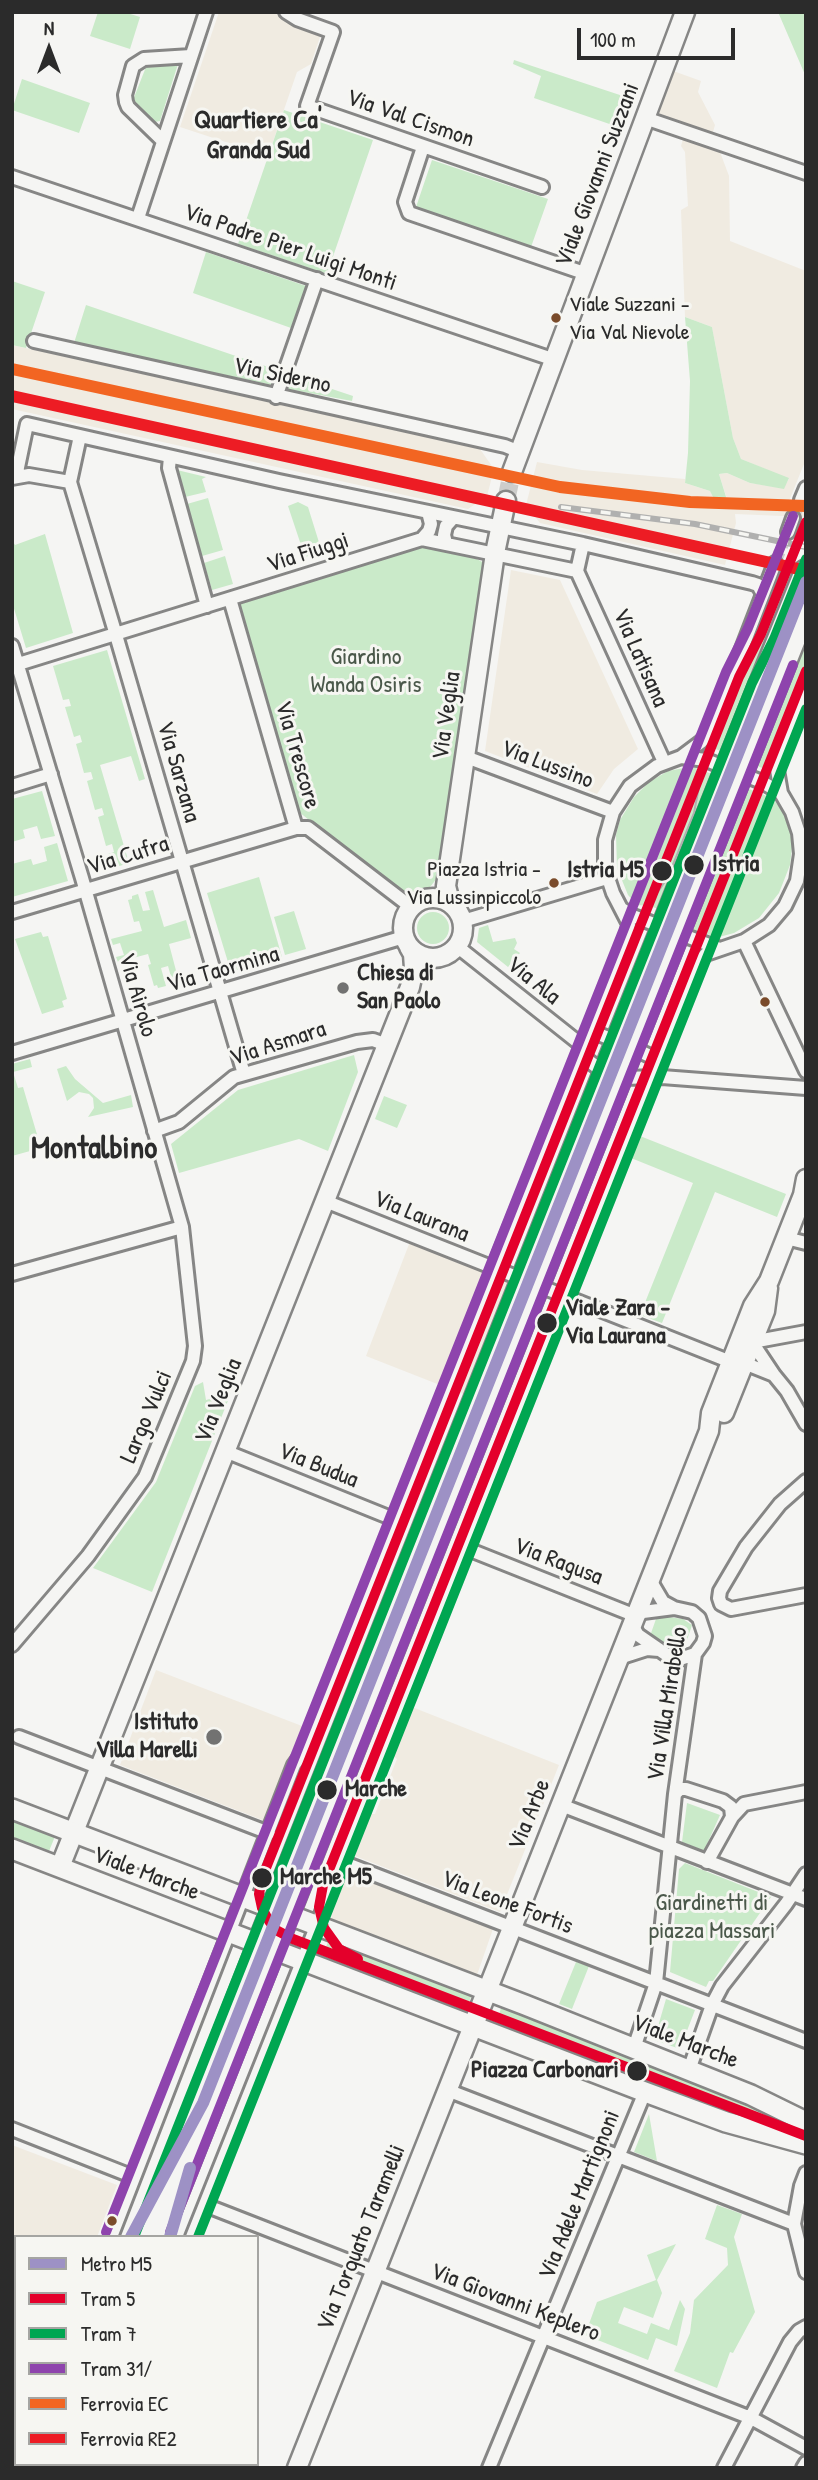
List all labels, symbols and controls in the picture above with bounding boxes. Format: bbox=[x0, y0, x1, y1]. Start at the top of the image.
north arrow bbox=[14, 14, 84, 84]
scale bar bbox=[580, 14, 738, 58]
text: N bbox=[44, 15, 54, 41]
text: 100 m bbox=[590, 25, 636, 54]
street label: Viale Giovanni Suzzani bbox=[550, 79, 646, 271]
street label: Via Val Cismon bbox=[342, 84, 478, 154]
district label: Quartiere Ca' Granda Sud bbox=[194, 105, 322, 166]
street label: Via Padre Pier Luigi Monti bbox=[180, 198, 400, 298]
place label: Viale Suzzani - Via Val Nievole bbox=[569, 292, 690, 344]
marker: Viale Suzzani - Via Val Nievole bbox=[549, 311, 563, 325]
street label: Via Siderno bbox=[231, 352, 333, 400]
street label: Via Fiuggi bbox=[263, 526, 353, 580]
street label: Via Latisana bbox=[606, 604, 674, 712]
park label: Giardino Wanda Osiris bbox=[310, 644, 422, 700]
street label: Via Veglia bbox=[427, 670, 467, 762]
street label: Via Trescore bbox=[268, 698, 326, 812]
street label: Via Sarzana bbox=[150, 718, 206, 826]
street label: Via Lussino bbox=[497, 734, 597, 796]
street label: Via Cufra bbox=[84, 830, 172, 882]
place label: Istria bbox=[712, 851, 759, 879]
marker: Istria bbox=[682, 853, 706, 877]
place label: Piazza Istria - Via Lussinpiccolo bbox=[406, 857, 541, 908]
place label: Istria M5 bbox=[567, 857, 644, 885]
marker: Istria M5 bbox=[650, 859, 674, 883]
marker: Piazza Istria - Via Lussinpiccolo bbox=[547, 876, 561, 890]
street label: Via Taormina bbox=[164, 940, 282, 1000]
street label: Via Airolo bbox=[111, 950, 163, 1040]
street label: Via Ala bbox=[500, 951, 566, 1011]
place label: Chiesa di San Paolo bbox=[357, 960, 440, 1016]
marker: Chiesa di San Paolo bbox=[335, 980, 351, 996]
unlabelled marker bbox=[758, 995, 772, 1009]
street label: Via Asmara bbox=[226, 1015, 330, 1073]
district label: Montalbino bbox=[31, 1130, 157, 1168]
street label: Via Laurana bbox=[369, 1185, 473, 1249]
place label: Viale Zara - Via Laurana bbox=[565, 1295, 670, 1351]
marker: Viale Zara - Via Laurana bbox=[535, 1311, 559, 1335]
street label: Via Veglia bbox=[189, 1354, 249, 1448]
street label: Largo Vulci bbox=[115, 1366, 179, 1468]
street label: Via Budua bbox=[274, 1437, 362, 1495]
street label: Via Ragusa bbox=[509, 1532, 607, 1592]
street label: Via Villa Mirabello bbox=[642, 1625, 694, 1783]
place label: Istituto Villa Marelli bbox=[96, 1709, 198, 1765]
marker: Istituto Villa Marelli bbox=[204, 1727, 224, 1747]
street label: Via Arbe bbox=[503, 1775, 557, 1855]
place label: Marche bbox=[345, 1776, 407, 1804]
marker: Marche bbox=[315, 1778, 339, 1802]
street label: Viale Marche bbox=[89, 1841, 203, 1907]
place label: Marche M5 bbox=[280, 1864, 372, 1892]
street label: Via Leone Fortis bbox=[437, 1865, 577, 1941]
marker: Marche M5 bbox=[250, 1866, 274, 1890]
park label: Giardinetti di piazza Massari bbox=[649, 1890, 775, 1946]
street label: Viale Marche bbox=[628, 2009, 742, 2075]
place label: Piazza Carbonari bbox=[471, 2057, 619, 2085]
marker: Piazza Carbonari bbox=[625, 2059, 649, 2083]
street label: Via Adele Martignoni bbox=[533, 2106, 627, 2284]
street label: Via Torquato Taramelli bbox=[311, 2141, 413, 2335]
unlabelled marker bbox=[105, 2214, 119, 2228]
legend bbox=[14, 2235, 259, 2466]
text: Metro M5 bbox=[81, 2249, 152, 2278]
street label: Via Giovanni Keplero bbox=[426, 2257, 604, 2349]
text: Tram 5 bbox=[81, 2284, 135, 2313]
text: Tram 7 bbox=[81, 2319, 137, 2348]
text: Tram 31/ bbox=[81, 2354, 152, 2383]
text: Ferrovia EC bbox=[81, 2389, 169, 2418]
text: Ferrovia RE2 bbox=[81, 2424, 177, 2453]

